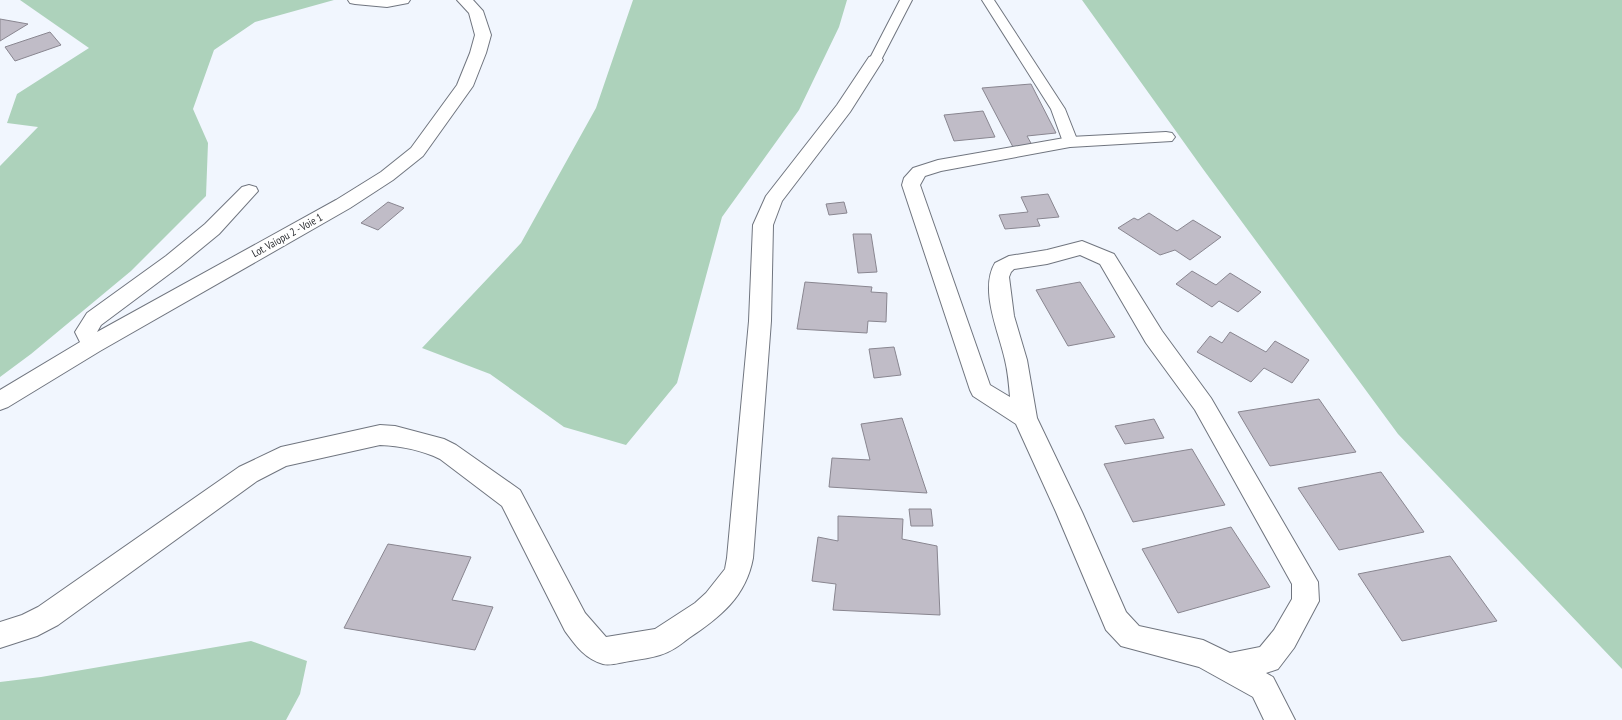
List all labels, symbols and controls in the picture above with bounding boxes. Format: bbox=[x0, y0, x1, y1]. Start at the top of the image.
street label: Lot. Vaiopu 2 - Voie 1 bbox=[249, 210, 325, 260]

